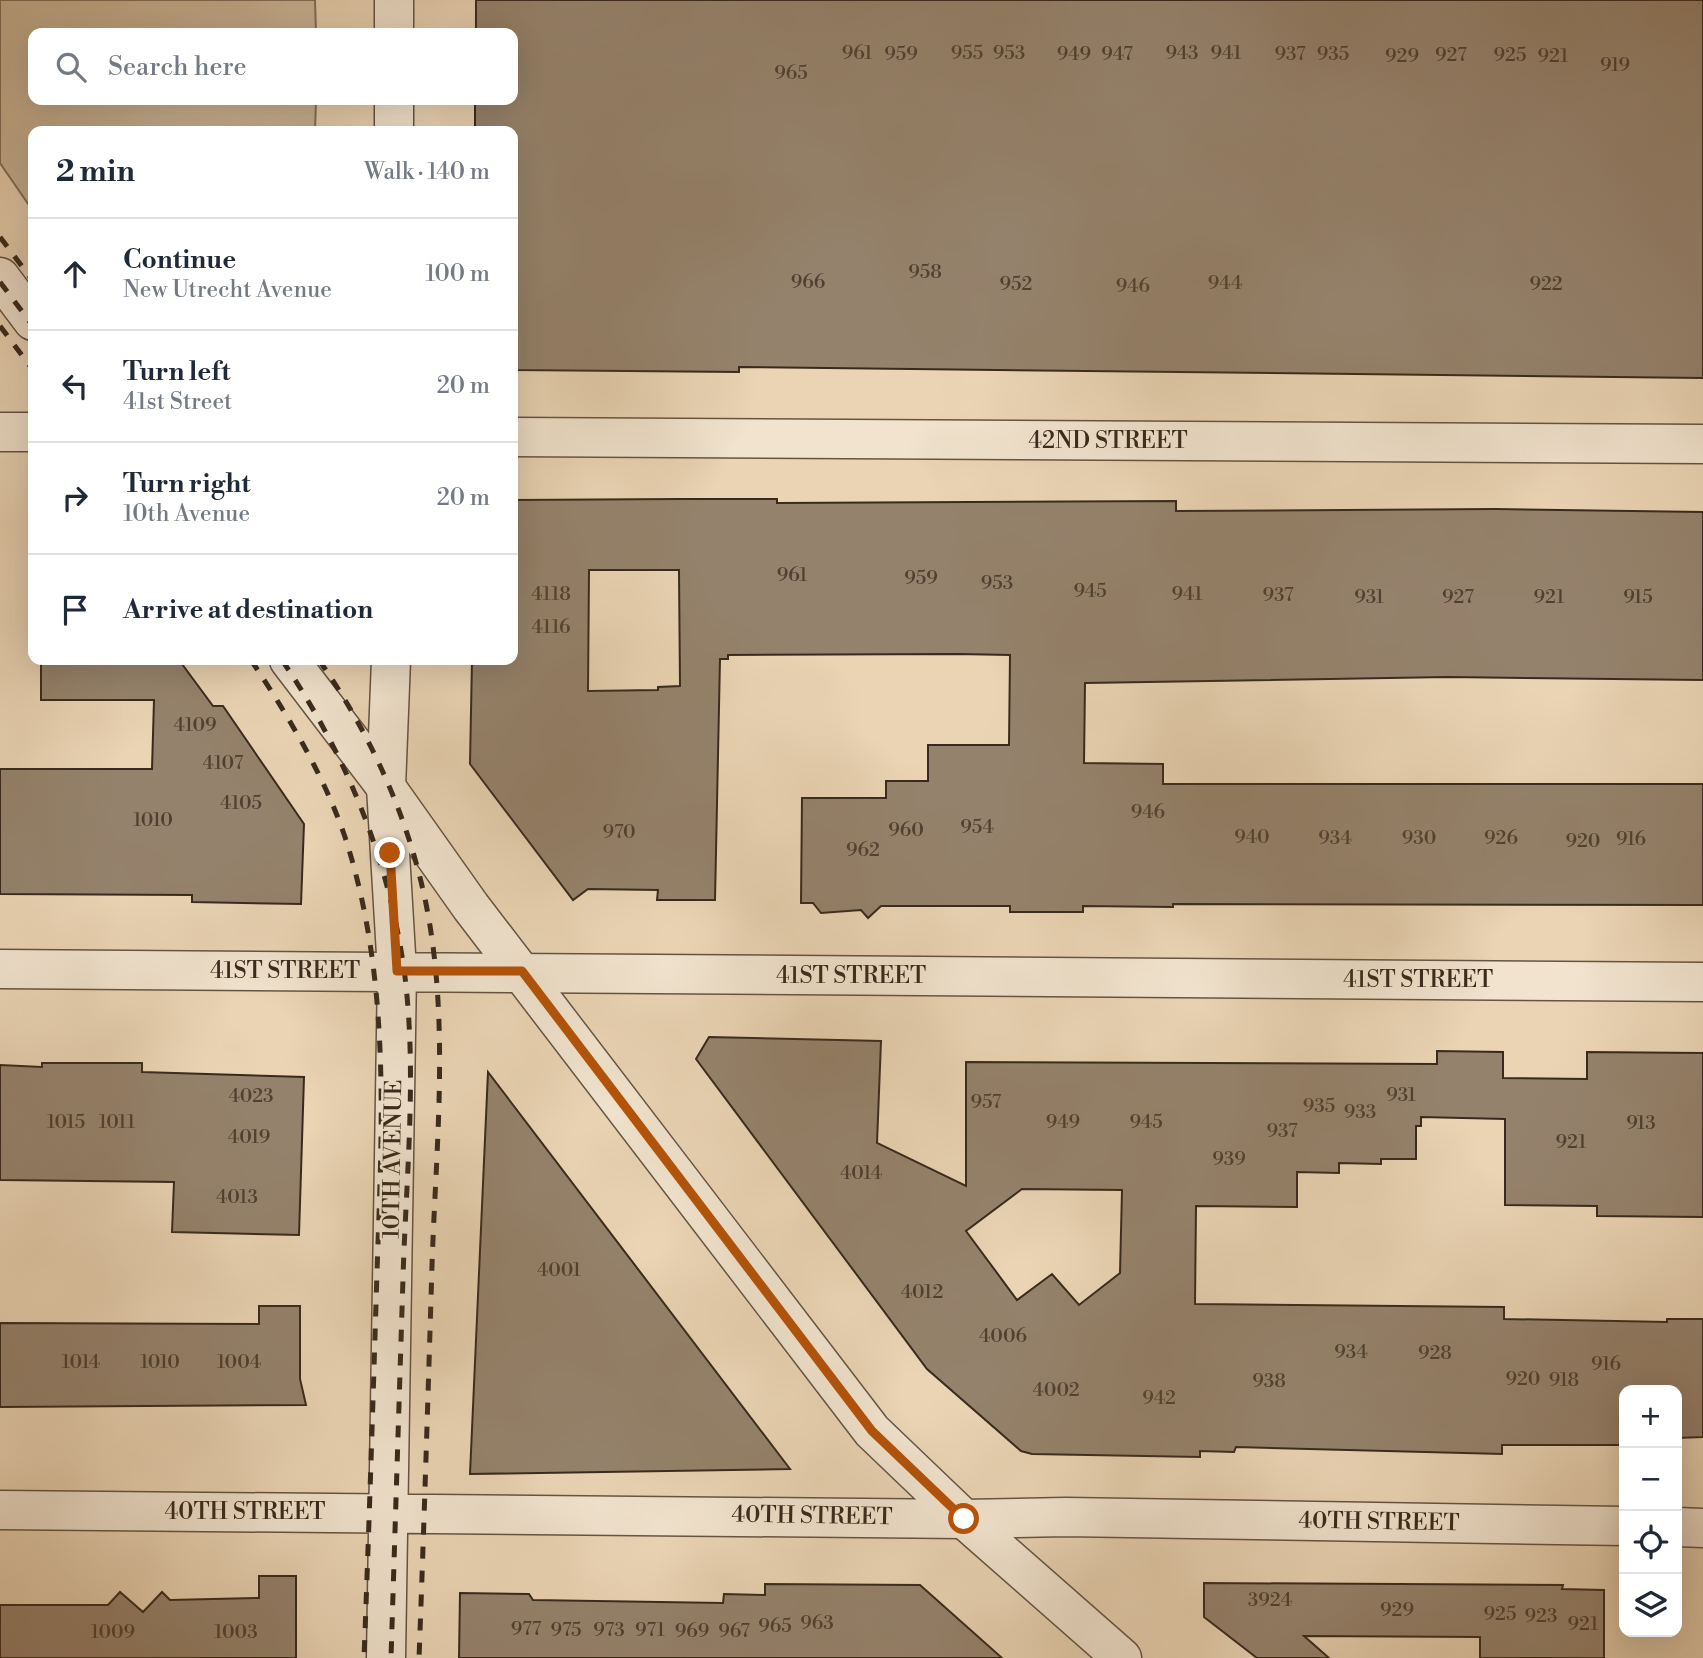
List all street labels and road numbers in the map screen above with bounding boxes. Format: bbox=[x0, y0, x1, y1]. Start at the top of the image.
street label: 42ND STREET bbox=[1028, 427, 1188, 455]
street label: 41ST STREET bbox=[210, 957, 360, 985]
street label: 41ST STREET bbox=[776, 962, 926, 990]
street label: 41ST STREET bbox=[1343, 966, 1493, 994]
street label: 10TH AVENUE bbox=[378, 1079, 408, 1239]
street label: 40TH STREET bbox=[164, 1498, 326, 1526]
street label: 40TH STREET bbox=[731, 1501, 893, 1531]
street label: 40TH STREET bbox=[1298, 1507, 1460, 1537]

